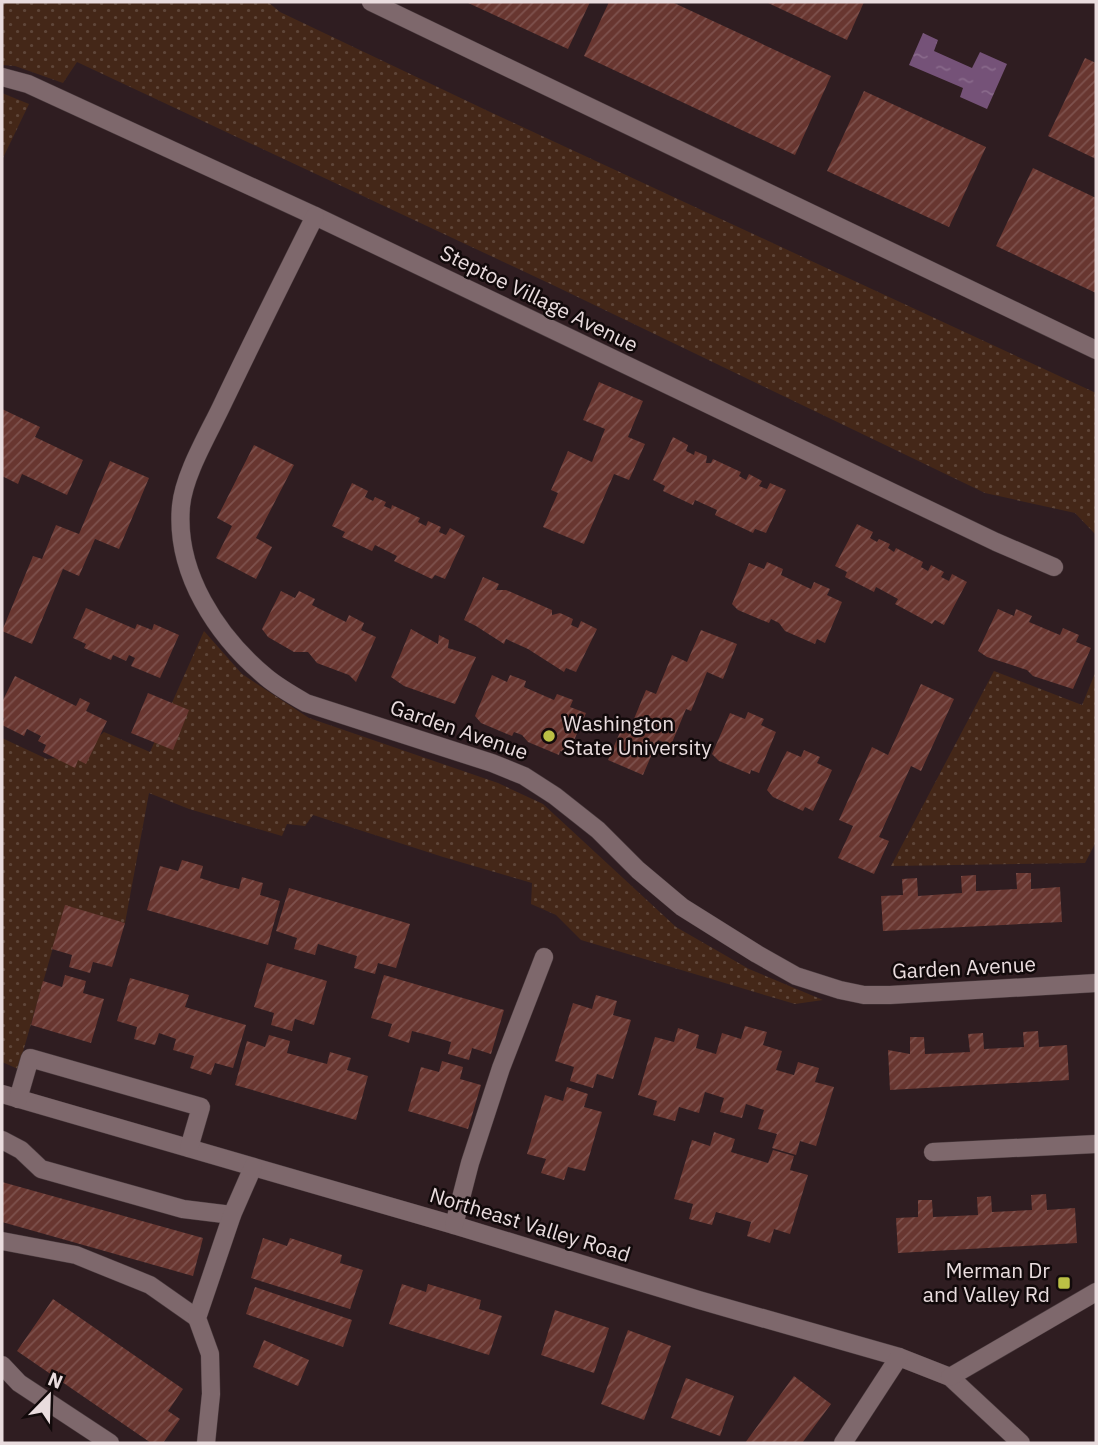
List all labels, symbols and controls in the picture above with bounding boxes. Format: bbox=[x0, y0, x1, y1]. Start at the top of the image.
street label: Steptoe Village Avenue bbox=[436, 238, 643, 358]
street label: Garden Avenue bbox=[387, 692, 532, 766]
place label: Washington State University bbox=[563, 709, 712, 761]
marker: Washington State University bbox=[541, 728, 557, 744]
street label: Garden Avenue bbox=[891, 949, 1037, 985]
street label: Northeast Valley Road bbox=[426, 1180, 634, 1268]
place label: Merman Dr and Valley Rd bbox=[923, 1256, 1050, 1308]
marker: Merman Dr and Valley Rd bbox=[1056, 1275, 1072, 1291]
north arrow bbox=[14, 1361, 84, 1431]
text: N bbox=[45, 1367, 67, 1394]

